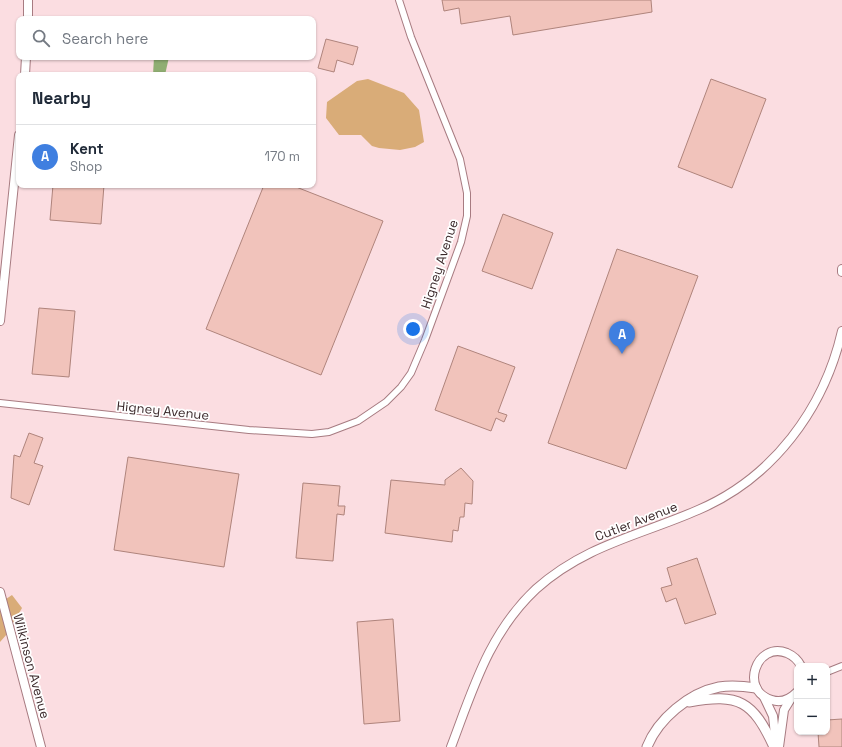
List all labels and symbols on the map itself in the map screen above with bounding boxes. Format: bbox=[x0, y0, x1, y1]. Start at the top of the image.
street label: Higney Avenue bbox=[417, 217, 462, 311]
your location bbox=[403, 319, 423, 339]
pin: A bbox=[609, 321, 635, 354]
street label: Higney Avenue bbox=[116, 397, 210, 424]
street label: Cutler Avenue bbox=[592, 498, 680, 545]
street label: Wilkinson Avenue bbox=[9, 612, 54, 720]

